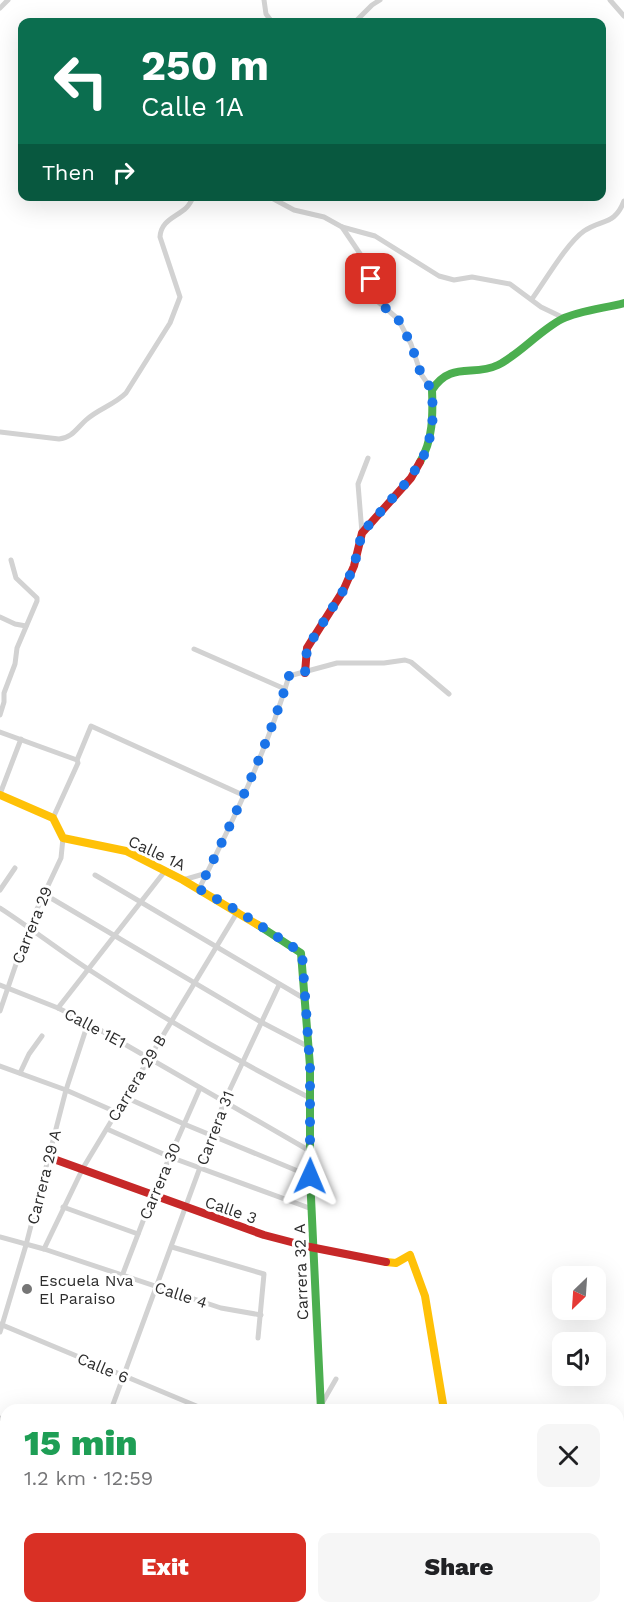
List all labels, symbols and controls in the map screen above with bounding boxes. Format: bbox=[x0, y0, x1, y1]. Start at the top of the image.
text: 250 m bbox=[141, 41, 269, 90]
icon: left bbox=[42, 42, 120, 120]
text: Calle 1A bbox=[141, 91, 244, 123]
icon: right bbox=[107, 156, 140, 189]
text: Then bbox=[42, 160, 95, 185]
pin bbox=[345, 253, 396, 304]
icon: arrive bbox=[354, 262, 387, 295]
street label: Calle 1A bbox=[125, 832, 189, 875]
street label: Carrera 29 bbox=[8, 884, 56, 966]
street label: Calle 1E1 bbox=[61, 1004, 129, 1052]
street label: Carrera 29 B bbox=[104, 1031, 170, 1125]
street label: Carrera 31 bbox=[192, 1088, 238, 1168]
street label: Carrera 29 A bbox=[23, 1127, 65, 1226]
street label: Carrera 30 bbox=[135, 1140, 185, 1222]
position arrow bbox=[278, 1144, 342, 1208]
street label: Calle 3 bbox=[202, 1192, 260, 1228]
street label: Carrera 32 A bbox=[290, 1223, 312, 1321]
north arrow bbox=[552, 1266, 606, 1320]
map controls bbox=[552, 1266, 606, 1386]
place label: Escuela Nva El Paraiso bbox=[39, 1271, 134, 1308]
street label: Calle 4 bbox=[152, 1278, 210, 1312]
marker: Escuela Nva El Paraiso bbox=[20, 1282, 34, 1296]
button: sound bbox=[552, 1332, 606, 1386]
street label: Calle 6 bbox=[74, 1349, 132, 1387]
text: 15 min bbox=[24, 1422, 138, 1464]
button: close bbox=[537, 1424, 600, 1487]
text: 1.2 km · 12:59 bbox=[24, 1466, 153, 1490]
button: Exit bbox=[24, 1533, 306, 1602]
button: Share bbox=[318, 1533, 600, 1602]

